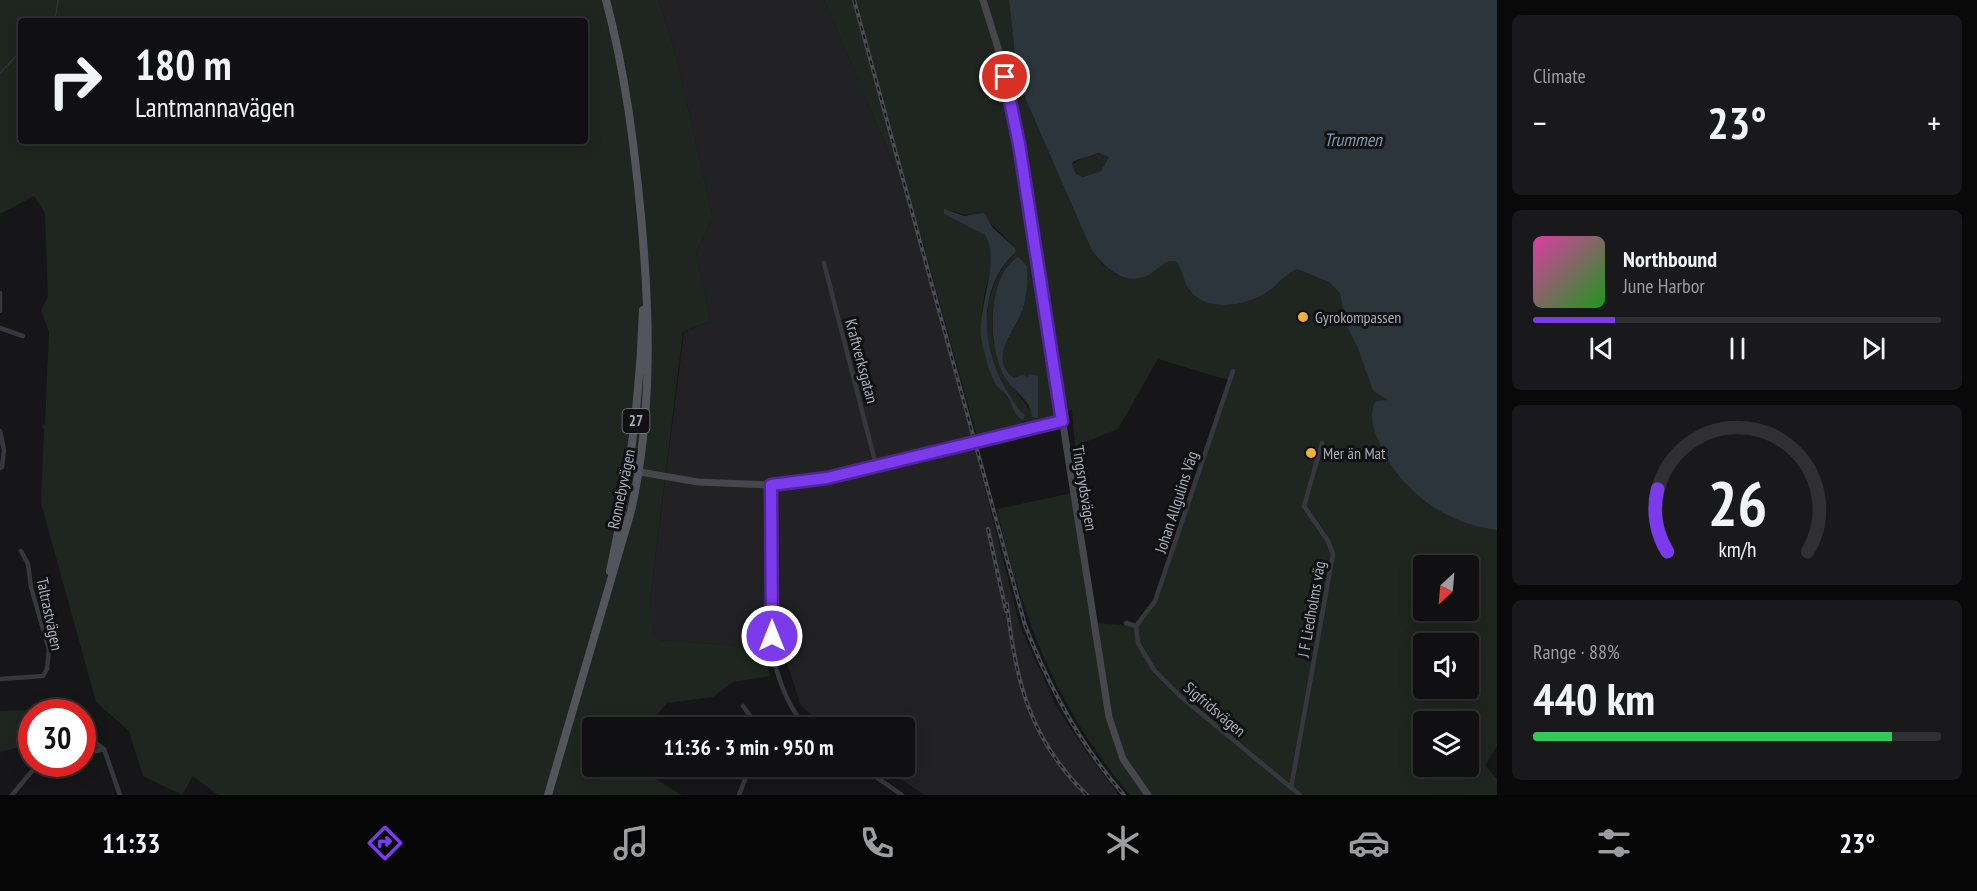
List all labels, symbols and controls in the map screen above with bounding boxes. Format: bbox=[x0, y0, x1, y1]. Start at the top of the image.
text: 180 m bbox=[135, 37, 232, 92]
icon: right bbox=[36, 42, 114, 120]
pin bbox=[979, 51, 1030, 102]
icon: arrive bbox=[988, 60, 1021, 93]
text: Climate bbox=[1533, 63, 1586, 89]
text: Lantmannavägen bbox=[135, 90, 295, 124]
text: 23° bbox=[1707, 93, 1767, 151]
text: − bbox=[1533, 101, 1547, 144]
text: + bbox=[1927, 101, 1941, 144]
water label: Trummen bbox=[1324, 128, 1383, 151]
text: Northbound bbox=[1623, 245, 1717, 273]
text: June Harbor bbox=[1623, 273, 1705, 299]
place label: Gyrokompassen bbox=[1315, 307, 1401, 327]
marker: Gyrokompassen bbox=[1296, 310, 1310, 324]
street label: Kraftverksgatan bbox=[841, 317, 883, 405]
icon: previous bbox=[1585, 332, 1618, 365]
icon: pause bbox=[1721, 332, 1754, 365]
icon: next bbox=[1857, 332, 1890, 365]
road number: 27 bbox=[622, 409, 650, 433]
place label: Mer än Mat bbox=[1323, 443, 1386, 463]
street label: Tingsrydsvägen bbox=[1068, 444, 1102, 532]
marker: Mer än Mat bbox=[1304, 446, 1318, 460]
street label: Ronnebyvägen bbox=[603, 447, 639, 531]
street label: Johan Allgulins Väg bbox=[1150, 449, 1202, 556]
text: 26 bbox=[1707, 462, 1767, 543]
text: km/h bbox=[1718, 535, 1756, 563]
north arrow bbox=[1413, 555, 1479, 621]
map controls bbox=[1413, 555, 1479, 777]
street label: J F Liedholms väg bbox=[1293, 559, 1329, 660]
street label: Taltrastvägen bbox=[33, 576, 67, 652]
position arrow bbox=[740, 604, 804, 668]
button: sound bbox=[1413, 633, 1479, 699]
text: Range · 88% bbox=[1533, 639, 1620, 665]
text: 440 km bbox=[1533, 669, 1655, 727]
street label: Sigfridsvägen bbox=[1180, 677, 1250, 741]
speed limit sign: 30 bbox=[18, 699, 96, 777]
button: layers bbox=[1413, 711, 1479, 777]
text: 11:36 · 3 min · 950 m bbox=[663, 733, 834, 761]
icon: directions bbox=[364, 822, 406, 864]
icon: music bbox=[610, 822, 652, 864]
icon: phone bbox=[856, 822, 898, 864]
icon: climate bbox=[1102, 822, 1144, 864]
icon: car bbox=[1348, 822, 1390, 864]
icon: filters bbox=[1593, 822, 1635, 864]
text: 11:33 bbox=[102, 826, 160, 860]
text: 23° bbox=[1839, 826, 1875, 860]

